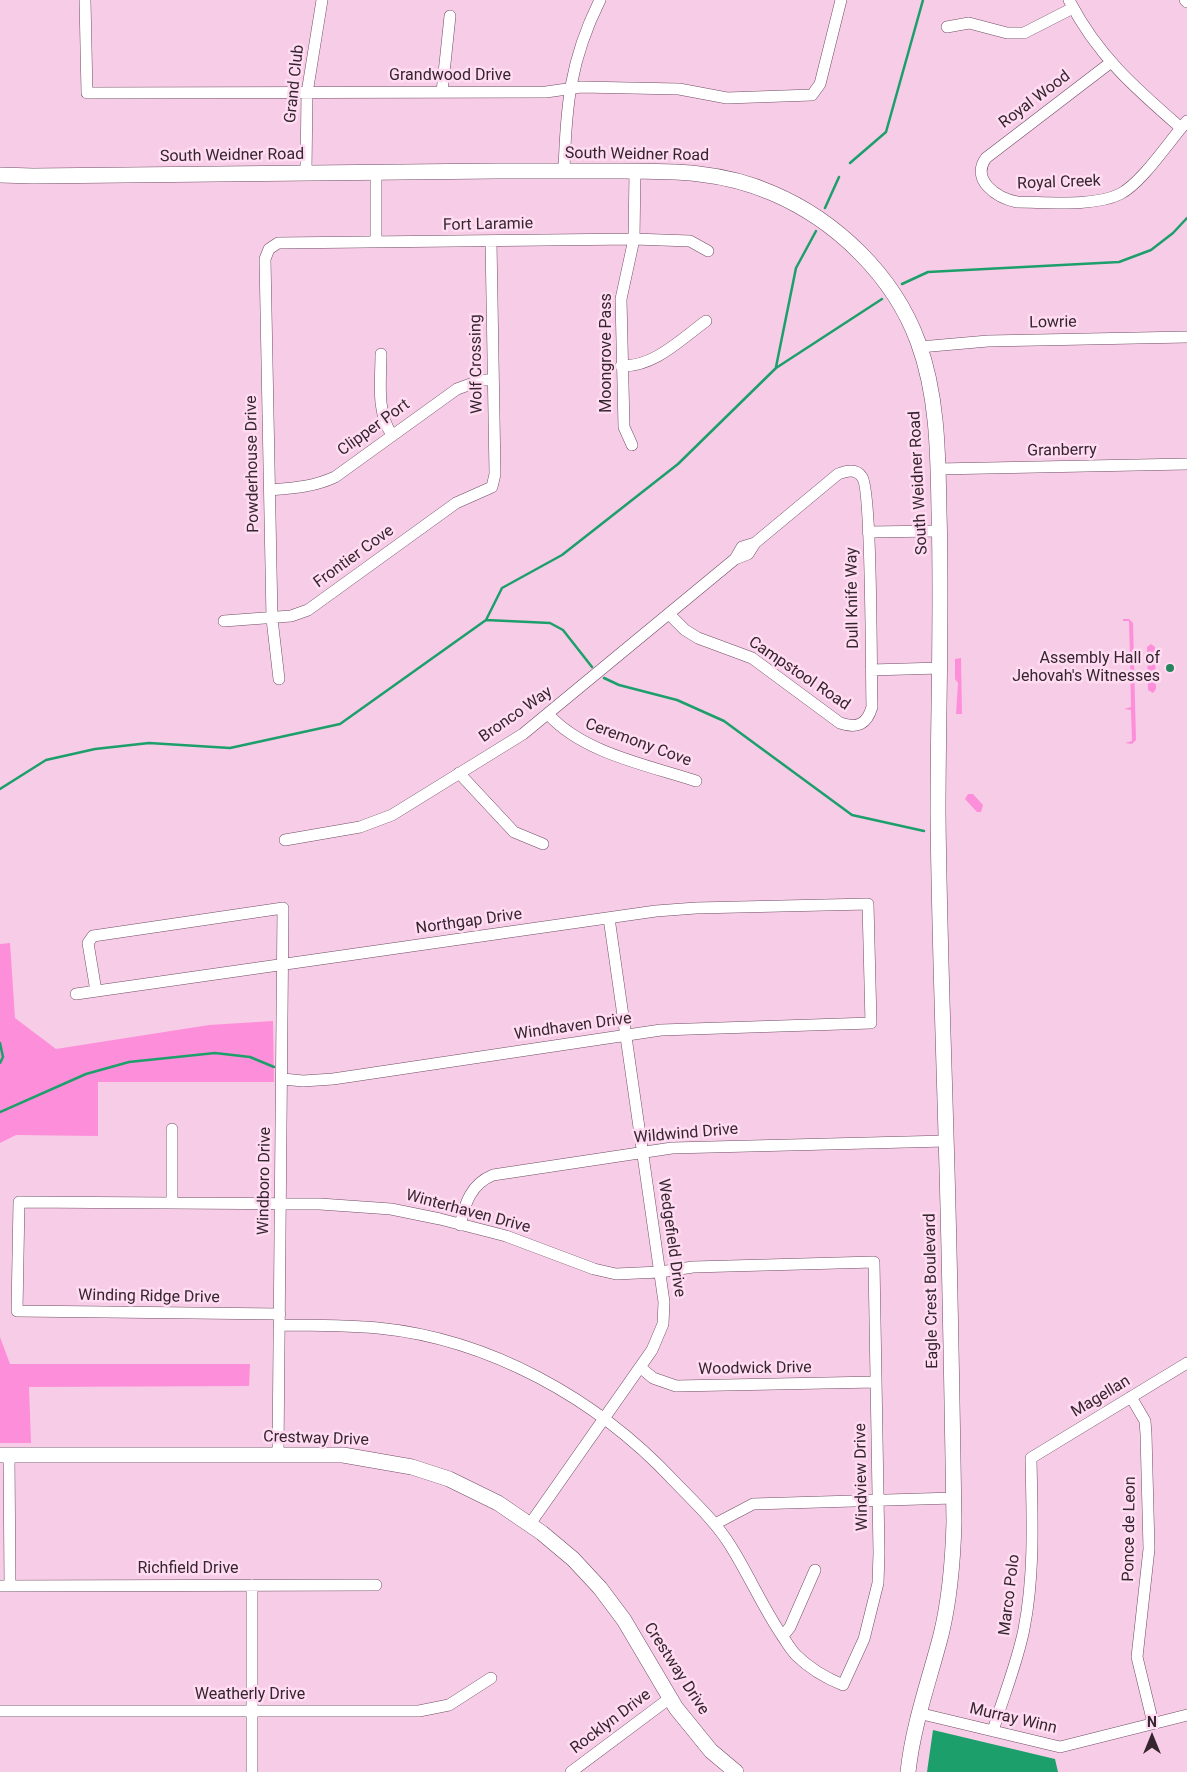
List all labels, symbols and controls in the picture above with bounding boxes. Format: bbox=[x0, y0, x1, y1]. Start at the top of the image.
street label: Grand Club bbox=[281, 44, 309, 124]
street label: Grandwood Drive bbox=[389, 66, 511, 86]
street label: Royal Wood bbox=[996, 67, 1074, 133]
street label: South Weidner Road bbox=[565, 144, 709, 166]
street label: South Weidner Road bbox=[160, 145, 304, 167]
street label: Royal Creek bbox=[1017, 172, 1101, 194]
street label: Fort Laramie bbox=[443, 215, 533, 235]
street label: Moongrove Pass bbox=[597, 293, 617, 413]
street label: Lowrie bbox=[1029, 313, 1077, 333]
street label: Wolf Crossing bbox=[467, 314, 487, 414]
street label: Powderhouse Drive bbox=[242, 395, 264, 533]
street label: Clipper Port bbox=[334, 395, 414, 461]
street label: South Weidner Road bbox=[906, 410, 932, 556]
street label: Granberry bbox=[1027, 441, 1097, 461]
street label: Frontier Cove bbox=[310, 521, 398, 593]
street label: Dull Knife Way bbox=[843, 547, 863, 649]
street label: Campstool Road bbox=[745, 633, 853, 715]
place label: Assembly Hall of Jehovah's Witnesses bbox=[1012, 649, 1160, 687]
marker: Assembly Hall of Jehovah's Witnesses bbox=[1164, 662, 1176, 674]
street label: Bronco Way bbox=[476, 683, 556, 747]
street label: Ceremony Cove bbox=[582, 715, 694, 771]
street label: Northgap Drive bbox=[415, 905, 523, 939]
street label: Windhaven Drive bbox=[513, 1009, 633, 1045]
street label: Wildwind Drive bbox=[633, 1120, 739, 1148]
street label: Windboro Drive bbox=[254, 1127, 276, 1235]
street label: Wedgefield Drive bbox=[653, 1178, 689, 1298]
street label: Winterhaven Drive bbox=[404, 1186, 532, 1238]
street label: Eagle Crest Boulevard bbox=[921, 1213, 943, 1369]
street label: Winding Ridge Drive bbox=[78, 1286, 220, 1308]
street label: Woodwick Drive bbox=[698, 1358, 812, 1380]
street label: Magellan bbox=[1068, 1372, 1134, 1422]
street label: Windview Drive bbox=[851, 1423, 873, 1531]
street label: Crestway Drive bbox=[263, 1428, 369, 1450]
street label: Ponce de Leon bbox=[1119, 1476, 1141, 1582]
street label: Marco Polo bbox=[996, 1553, 1024, 1637]
street label: Richfield Drive bbox=[137, 1559, 239, 1579]
street label: Crestway Drive bbox=[639, 1619, 713, 1719]
street label: Weatherly Drive bbox=[195, 1685, 305, 1705]
street label: Rocklyn Drive bbox=[567, 1686, 655, 1758]
street label: Murray Winn bbox=[967, 1700, 1059, 1738]
north arrow bbox=[1127, 1712, 1177, 1762]
text: N bbox=[1147, 1714, 1157, 1730]

